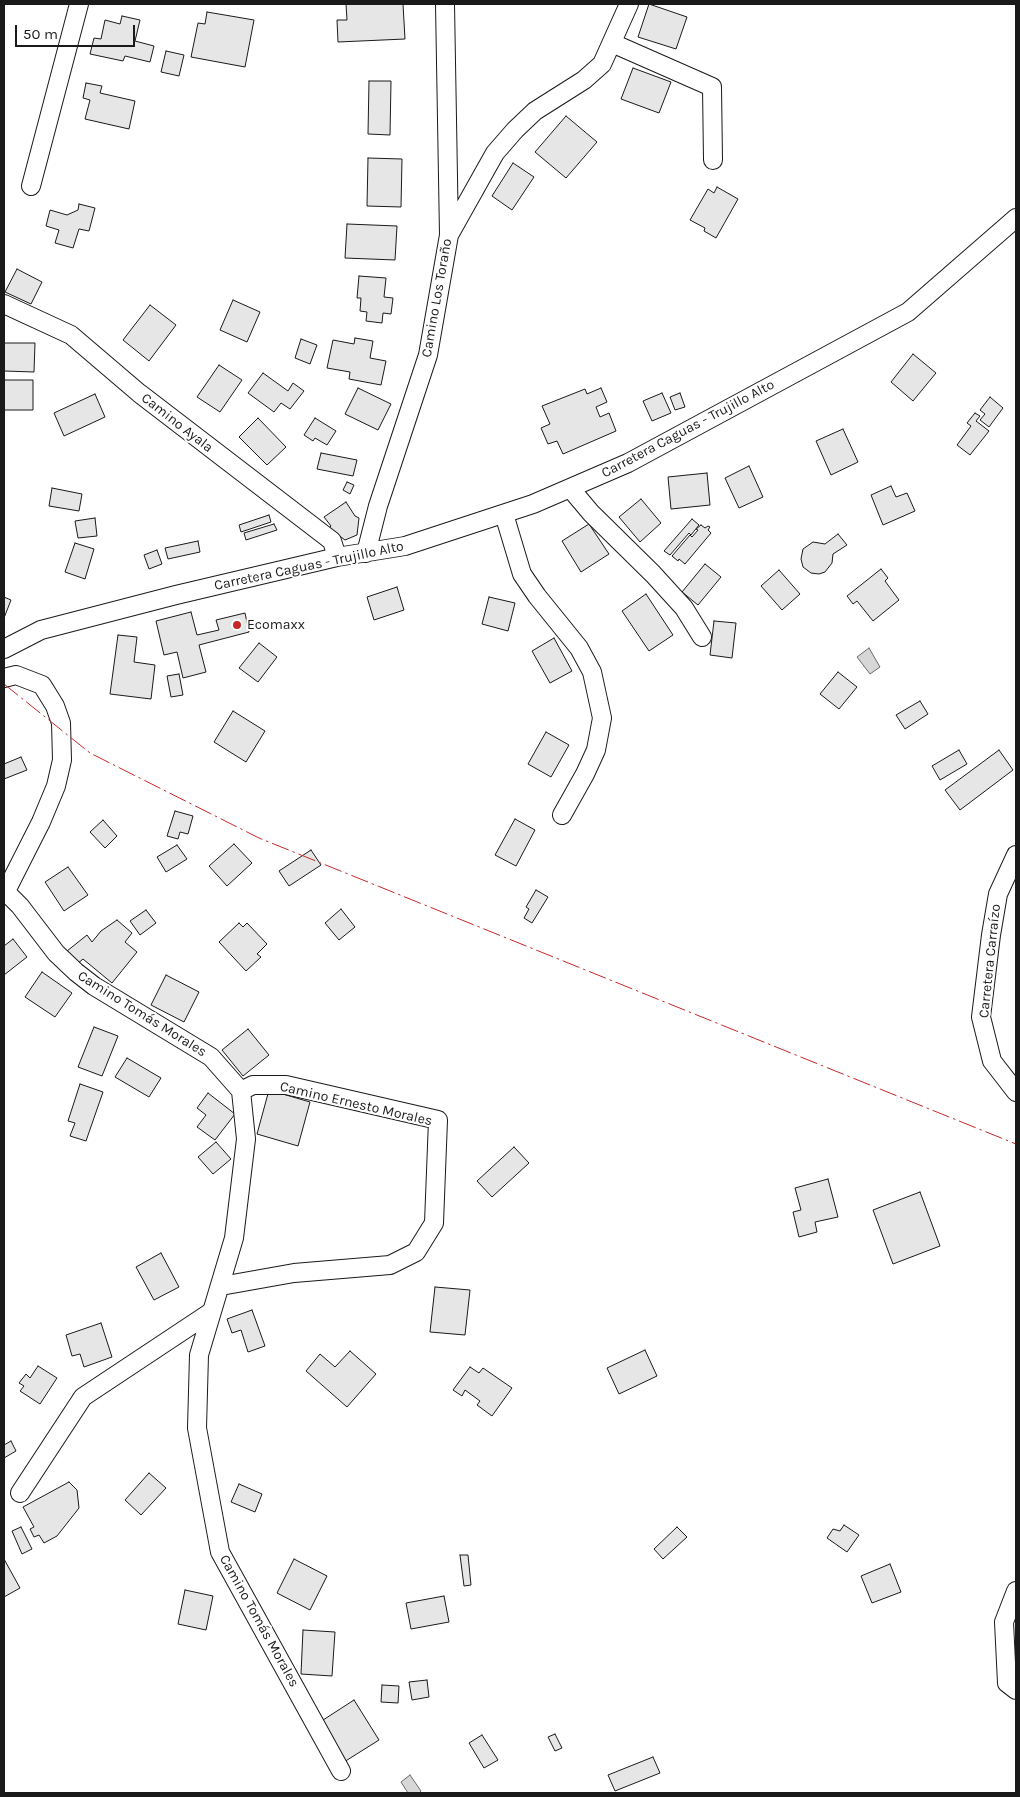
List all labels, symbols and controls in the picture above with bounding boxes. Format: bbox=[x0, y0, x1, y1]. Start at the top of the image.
scale bar bbox=[18, 15, 138, 47]
text: 50 m bbox=[23, 25, 58, 43]
street label: Camino Los Toraño bbox=[418, 237, 456, 359]
street label: Carretera Caguas - Trujillo Alto bbox=[599, 376, 777, 482]
street label: Camino Ayala bbox=[138, 390, 216, 456]
street label: Carretera Caguas - Trujillo Alto bbox=[213, 538, 405, 594]
place label: Ecomaxx bbox=[247, 617, 305, 633]
marker: Ecomaxx bbox=[231, 619, 243, 631]
street label: Carretera Carraízo bbox=[976, 903, 1004, 1019]
street label: Camino Tomás Morales bbox=[74, 967, 210, 1061]
street label: Camino Ernesto Morales bbox=[278, 1078, 434, 1130]
street label: Camino Tomás Morales bbox=[216, 1552, 302, 1690]

